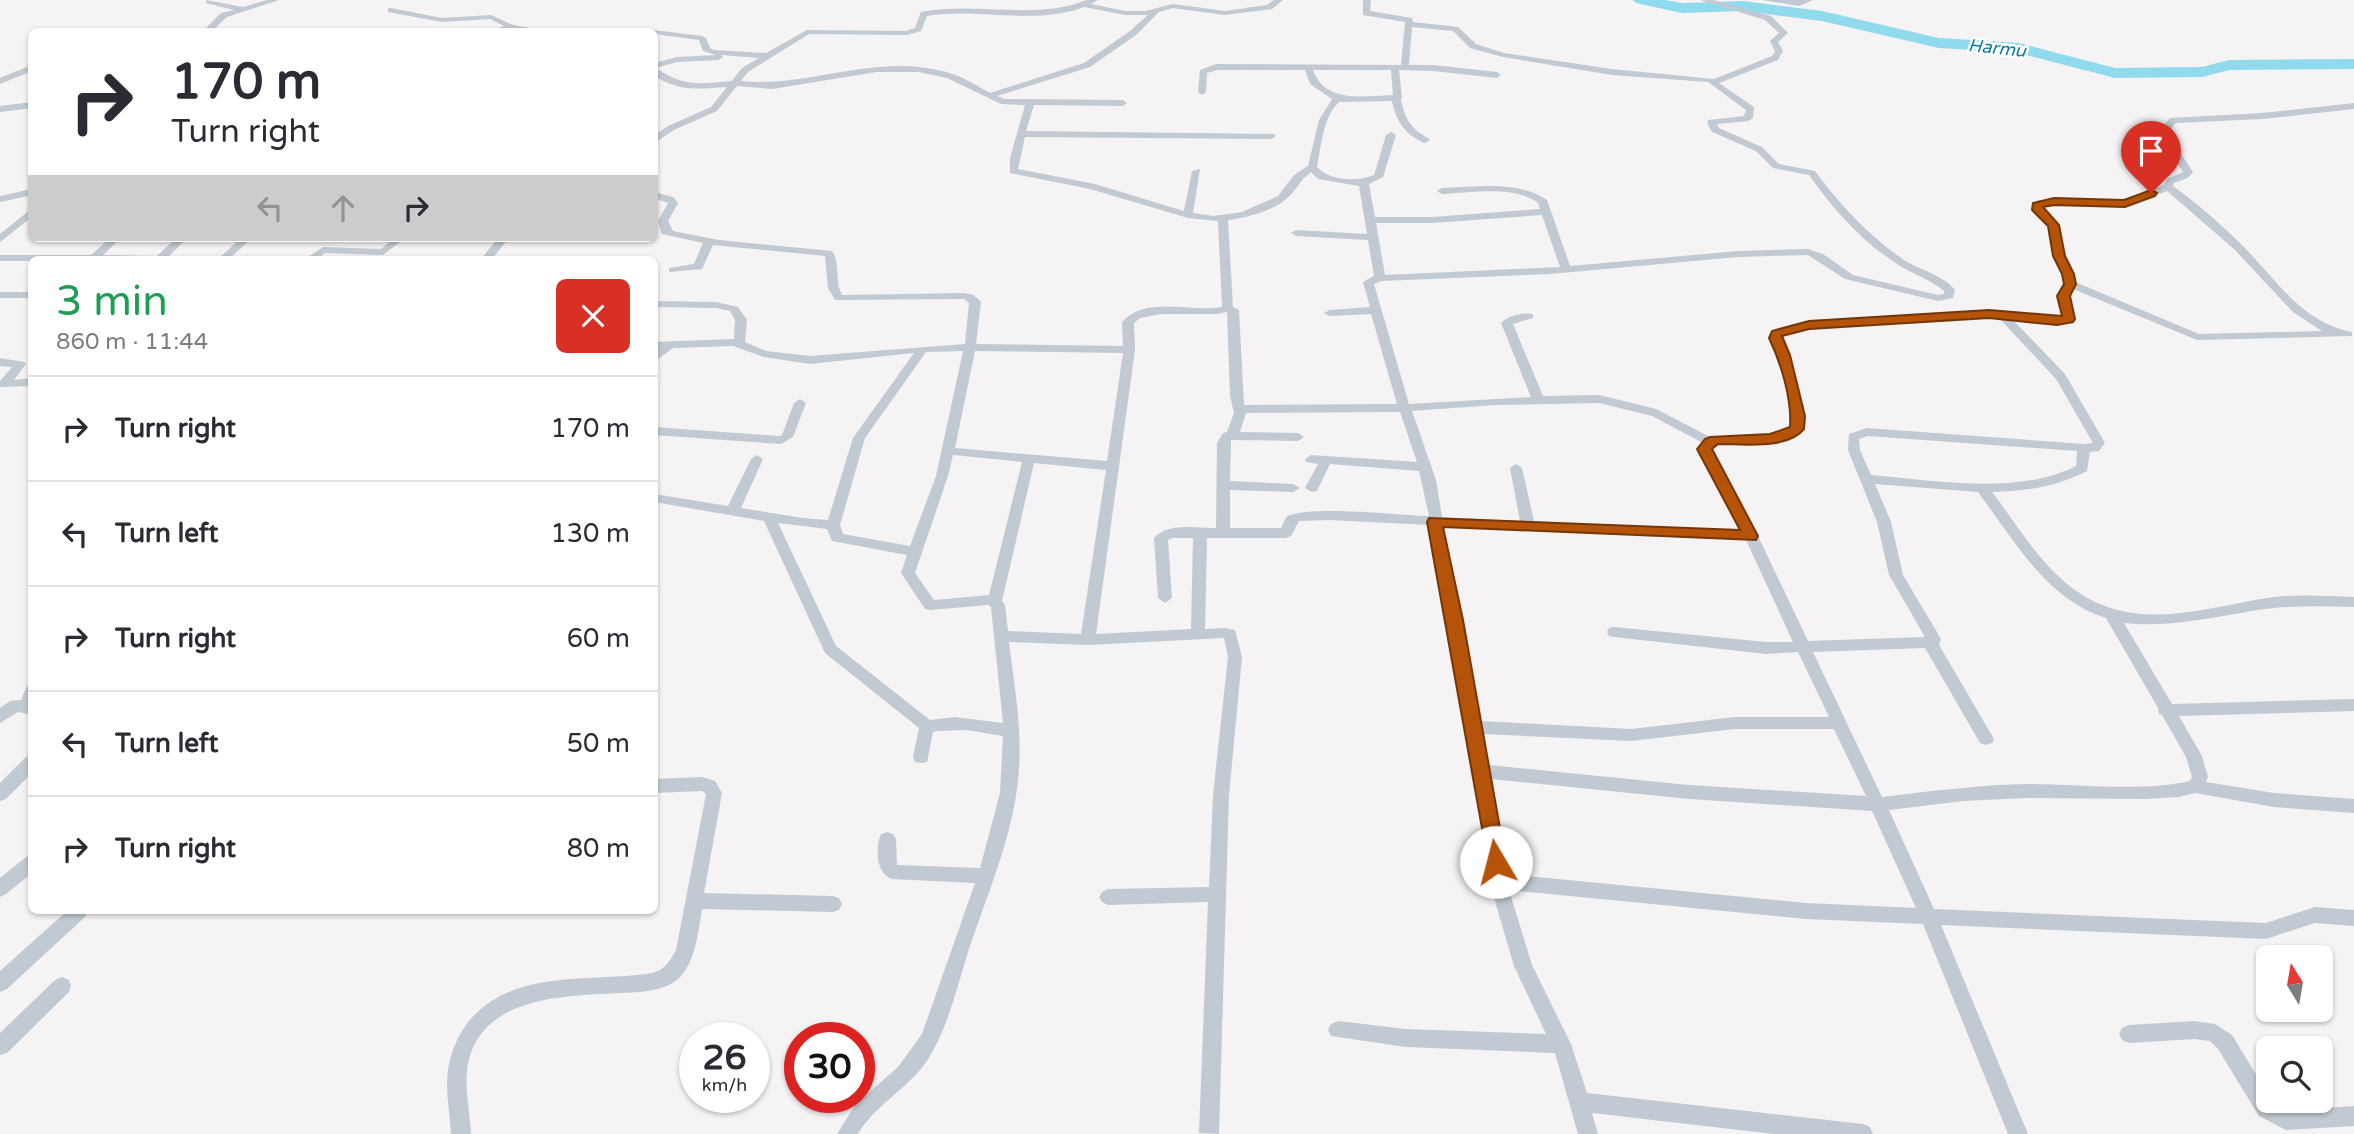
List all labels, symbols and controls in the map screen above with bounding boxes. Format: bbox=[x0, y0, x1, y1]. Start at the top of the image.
water label: Harmu bbox=[1967, 34, 2028, 62]
text: 170 m bbox=[171, 53, 321, 112]
icon: right bbox=[56, 56, 147, 147]
text: Turn right bbox=[171, 113, 320, 151]
pin bbox=[2121, 121, 2181, 193]
icon: arrive bbox=[2132, 132, 2170, 170]
icon: left bbox=[251, 189, 289, 227]
icon: ahead bbox=[324, 189, 362, 227]
icon: right bbox=[397, 189, 435, 227]
text: 3 min bbox=[56, 276, 168, 327]
button: close bbox=[556, 279, 630, 353]
text: 860 m · 11:44 bbox=[56, 328, 208, 356]
icon: right bbox=[56, 410, 94, 448]
text: Turn right bbox=[115, 413, 236, 444]
text: 170 m bbox=[550, 413, 630, 444]
icon: left bbox=[56, 515, 94, 553]
text: Turn left bbox=[115, 518, 218, 549]
text: 130 m bbox=[550, 518, 630, 549]
icon: right bbox=[56, 620, 94, 658]
text: Turn right bbox=[115, 623, 236, 654]
text: 60 m bbox=[567, 623, 630, 654]
icon: left bbox=[56, 725, 94, 763]
text: Turn left bbox=[115, 728, 218, 759]
text: 50 m bbox=[567, 728, 630, 759]
position arrow bbox=[1459, 825, 1533, 899]
icon: right bbox=[56, 830, 94, 868]
text: Turn right bbox=[115, 833, 236, 864]
text: 80 m bbox=[567, 833, 630, 864]
north arrow bbox=[2256, 945, 2333, 1022]
map controls bbox=[2256, 945, 2333, 1113]
speed limit sign: 30 bbox=[784, 1022, 875, 1113]
button: search bbox=[2256, 1036, 2333, 1113]
text: 26 bbox=[703, 1037, 746, 1079]
text: km/h bbox=[702, 1074, 747, 1096]

